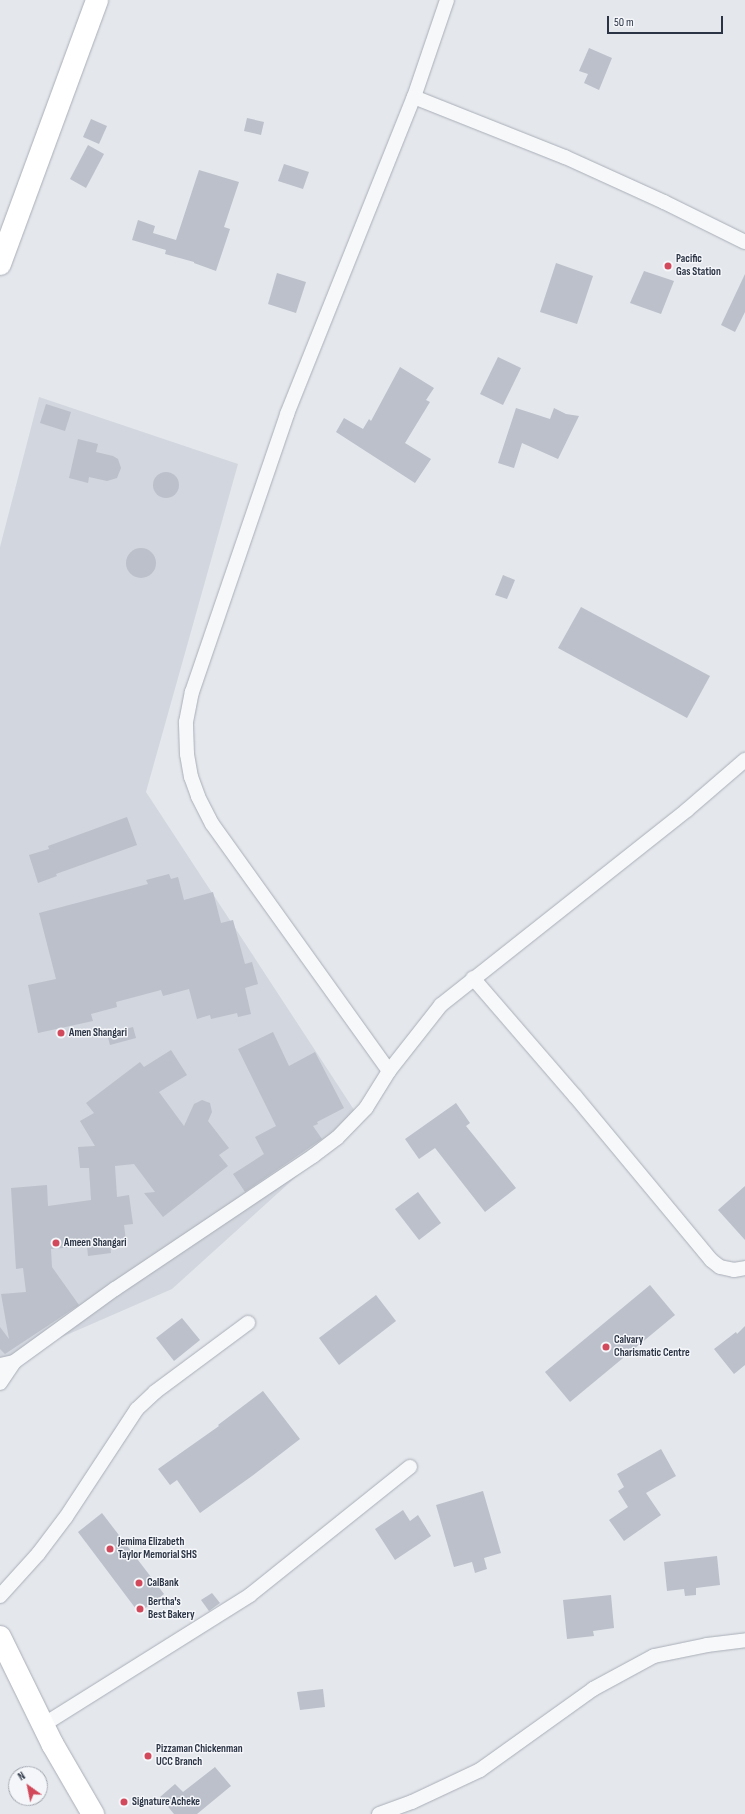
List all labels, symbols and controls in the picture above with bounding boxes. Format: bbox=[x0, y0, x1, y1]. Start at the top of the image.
scale bar bbox=[609, 8, 725, 34]
text: 50 m bbox=[614, 15, 634, 30]
place label: Pacific Gas Station bbox=[676, 253, 721, 279]
marker: Pacific Gas Station bbox=[663, 261, 673, 271]
place label: Amen Shangari bbox=[69, 1026, 127, 1040]
marker: Amen Shangari bbox=[56, 1028, 66, 1038]
place label: Ameen Shangari bbox=[64, 1236, 127, 1250]
marker: Ameen Shangari bbox=[51, 1238, 61, 1248]
place label: Calvary Charismatic Centre bbox=[614, 1334, 690, 1360]
marker: Calvary Charismatic Centre bbox=[601, 1342, 611, 1352]
place label: Jemima Elizabeth Taylor Memorial SHS bbox=[118, 1536, 197, 1562]
marker: Jemima Elizabeth Taylor Memorial SHS bbox=[105, 1544, 115, 1554]
place label: CalBank bbox=[147, 1576, 179, 1590]
marker: CalBank bbox=[134, 1578, 144, 1588]
place label: Bertha's Best Bakery bbox=[148, 1596, 194, 1622]
marker: Bertha's Best Bakery bbox=[135, 1604, 145, 1614]
place label: Pizzaman Chickenman UCC Branch bbox=[156, 1743, 243, 1769]
marker: Pizzaman Chickenman UCC Branch bbox=[143, 1751, 153, 1761]
north arrow bbox=[8, 1766, 48, 1806]
text: N bbox=[16, 1769, 28, 1783]
place label: Signature Acheke bbox=[132, 1795, 200, 1809]
marker: Signature Acheke bbox=[119, 1797, 129, 1807]

